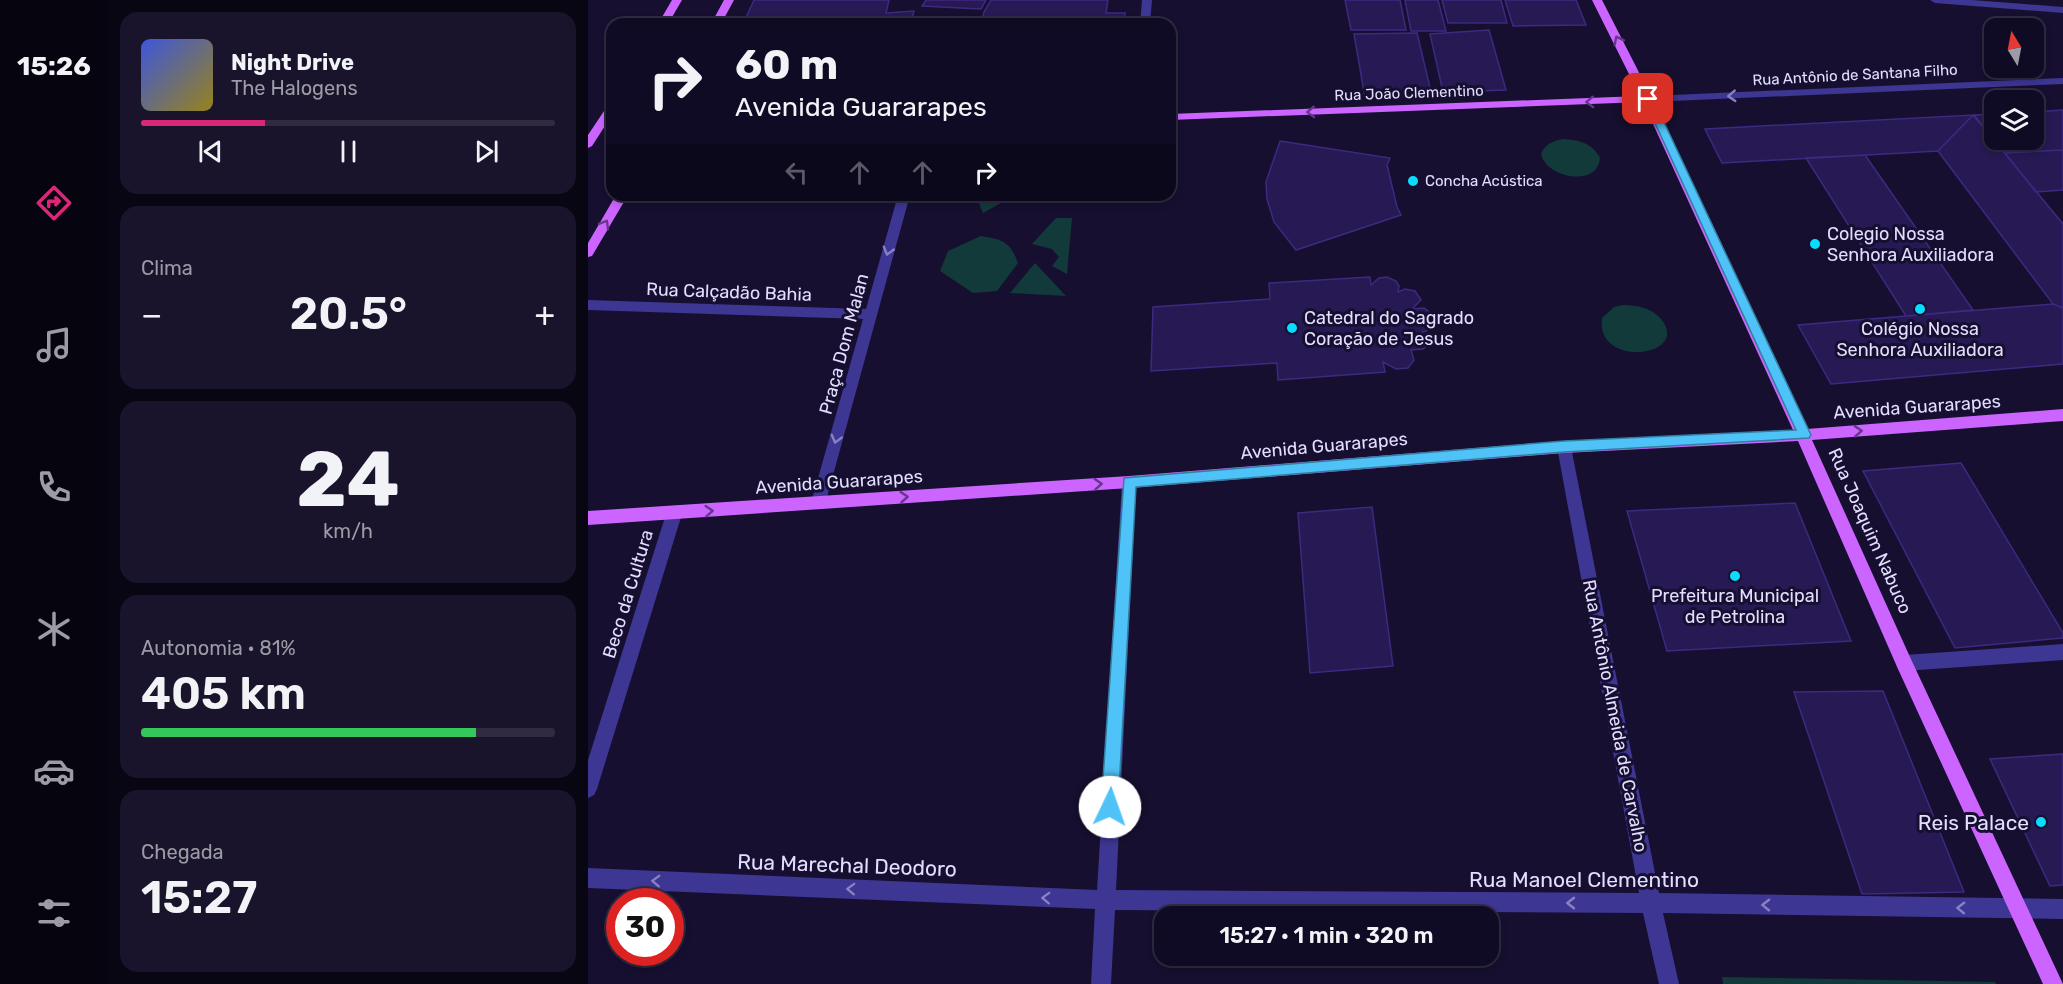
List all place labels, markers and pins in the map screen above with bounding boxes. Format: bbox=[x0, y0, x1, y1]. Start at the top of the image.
pin bbox=[1622, 73, 1673, 124]
place label: Concha Acústica bbox=[1425, 172, 1543, 190]
marker: Concha Acústica bbox=[1406, 174, 1420, 188]
place label: Colegio Nossa Senhora Auxiliadora bbox=[1827, 223, 1994, 266]
marker: Colegio Nossa Senhora Auxiliadora bbox=[1808, 237, 1822, 251]
marker: Colégio Nossa Senhora Auxiliadora bbox=[1913, 302, 1927, 316]
place label: Catedral do Sagrado Coração de Jesus bbox=[1304, 307, 1474, 350]
place label: Colégio Nossa Senhora Auxiliadora bbox=[1836, 318, 2004, 361]
marker: Catedral do Sagrado Coração de Jesus bbox=[1285, 321, 1299, 335]
marker: Prefeitura Municipal de Petrolina bbox=[1728, 569, 1742, 583]
place label: Prefeitura Municipal de Petrolina bbox=[1651, 585, 1819, 628]
place label: Reis Palace bbox=[1918, 810, 2029, 835]
marker: Reis Palace bbox=[2034, 815, 2048, 829]

